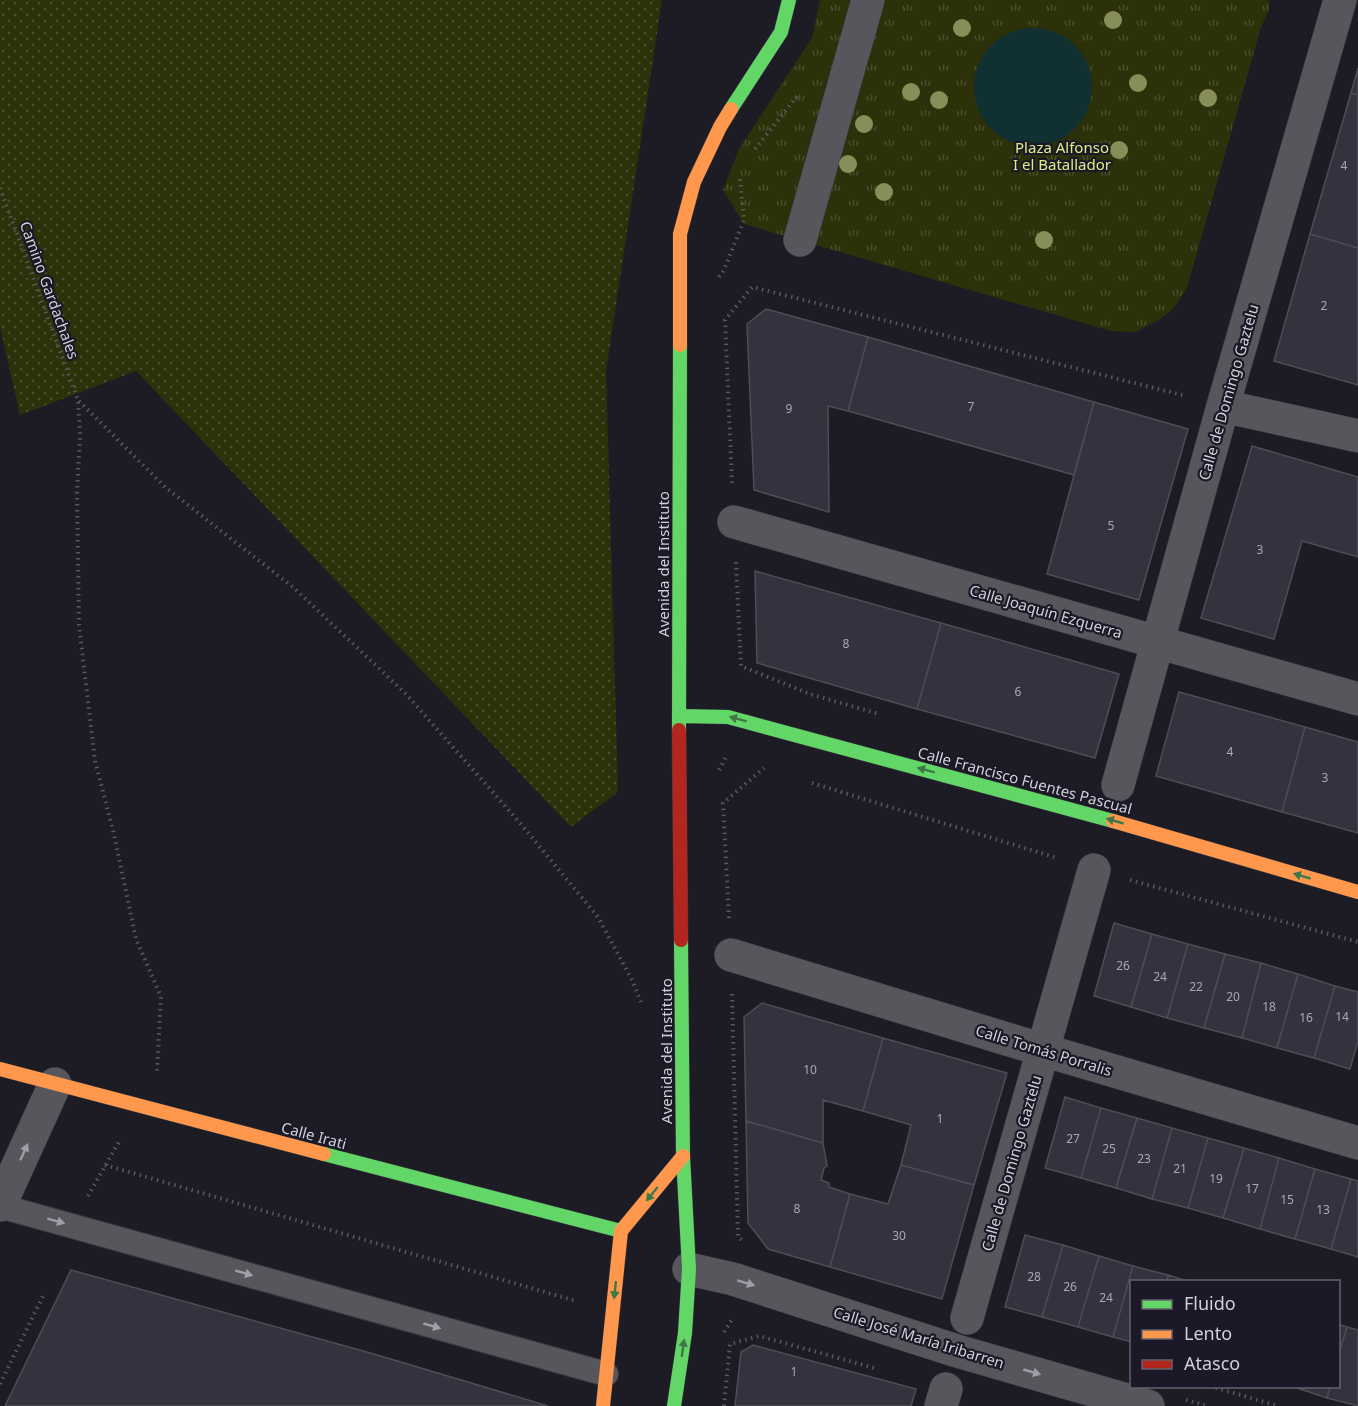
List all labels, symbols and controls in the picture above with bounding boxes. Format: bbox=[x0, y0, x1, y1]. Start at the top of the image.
park label: Plaza Alfonso I el Batallador bbox=[1013, 137, 1111, 174]
house number: 4 bbox=[1341, 157, 1348, 174]
street label: Camino Gardachales bbox=[16, 218, 84, 362]
house number: 2 bbox=[1321, 297, 1328, 314]
street label: Calle de Domingo Gaztelu bbox=[1193, 302, 1263, 482]
house number: 7 bbox=[968, 398, 975, 415]
house number: 9 bbox=[786, 400, 793, 417]
street label: Avenida del Instituto bbox=[653, 491, 673, 637]
house number: 5 bbox=[1108, 517, 1115, 534]
house number: 3 bbox=[1257, 541, 1264, 558]
street label: Calle Joaquín Ezquerra bbox=[967, 580, 1125, 642]
house number: 8 bbox=[843, 635, 850, 652]
house number: 6 bbox=[1015, 683, 1022, 700]
one-way arrow bbox=[729, 714, 747, 724]
street label: Calle Francisco Fuentes Pascual bbox=[916, 742, 1134, 818]
house number: 4 bbox=[1227, 743, 1234, 760]
one-way arrow bbox=[917, 765, 935, 774]
house number: 3 bbox=[1322, 769, 1329, 786]
one-way arrow bbox=[1106, 816, 1124, 825]
one-way arrow bbox=[1293, 870, 1311, 880]
house number: 26 bbox=[1116, 957, 1130, 974]
house number: 24 bbox=[1153, 968, 1167, 985]
street label: Avenida del Instituto bbox=[656, 978, 676, 1124]
house number: 22 bbox=[1189, 978, 1203, 995]
house number: 20 bbox=[1226, 988, 1240, 1005]
house number: 18 bbox=[1262, 998, 1276, 1015]
house number: 14 bbox=[1335, 1008, 1349, 1025]
house number: 16 bbox=[1299, 1009, 1313, 1026]
street label: Calle Tomás Porralis bbox=[973, 1020, 1115, 1080]
house number: 10 bbox=[803, 1061, 817, 1078]
street label: Calle de Domingo Gaztelu bbox=[976, 1073, 1046, 1253]
house number: 1 bbox=[937, 1110, 943, 1127]
street label: Calle Irati bbox=[279, 1117, 349, 1153]
house number: 27 bbox=[1066, 1130, 1080, 1147]
house number: 25 bbox=[1102, 1140, 1116, 1157]
one-way arrow bbox=[19, 1142, 29, 1160]
house number: 23 bbox=[1137, 1150, 1151, 1167]
house number: 21 bbox=[1173, 1160, 1187, 1177]
house number: 19 bbox=[1209, 1170, 1223, 1187]
house number: 17 bbox=[1245, 1180, 1259, 1197]
one-way arrow bbox=[646, 1186, 659, 1201]
house number: 15 bbox=[1280, 1191, 1294, 1208]
house number: 8 bbox=[794, 1200, 801, 1217]
house number: 13 bbox=[1316, 1201, 1330, 1218]
one-way arrow bbox=[47, 1217, 66, 1227]
house number: 30 bbox=[892, 1227, 906, 1244]
house number: 28 bbox=[1027, 1268, 1041, 1285]
one-way arrow bbox=[235, 1269, 253, 1279]
house number: 26 bbox=[1063, 1278, 1077, 1295]
one-way arrow bbox=[737, 1279, 755, 1288]
one-way arrow bbox=[610, 1280, 620, 1299]
legend bbox=[1130, 1280, 1340, 1388]
house number: 24 bbox=[1099, 1289, 1113, 1306]
text: Fluido bbox=[1184, 1291, 1236, 1315]
street label: Calle José María Iribarren bbox=[831, 1301, 1007, 1373]
text: Lento bbox=[1184, 1321, 1232, 1345]
one-way arrow bbox=[423, 1322, 441, 1331]
one-way arrow bbox=[678, 1339, 687, 1358]
text: Atasco bbox=[1184, 1351, 1240, 1375]
house number: 1 bbox=[791, 1363, 797, 1380]
one-way arrow bbox=[1023, 1368, 1041, 1377]

